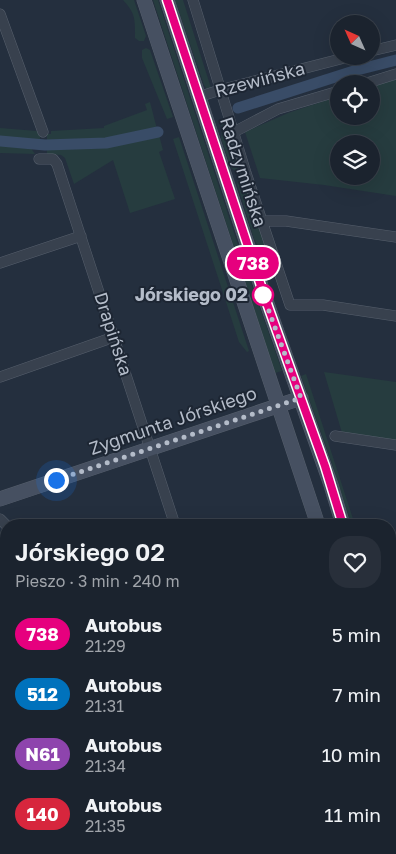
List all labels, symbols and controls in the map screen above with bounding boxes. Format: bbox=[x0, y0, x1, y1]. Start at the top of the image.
north arrow bbox=[330, 15, 380, 65]
map controls bbox=[330, 15, 380, 185]
street label: Rzewińska bbox=[212, 56, 307, 102]
button: locate bbox=[330, 75, 380, 125]
street label: Radzymińska bbox=[216, 114, 272, 229]
button: layers bbox=[330, 135, 380, 185]
line badge: 738 bbox=[224, 247, 282, 279]
text: 738 bbox=[237, 252, 269, 274]
place label: Jórskiego 02 bbox=[135, 283, 248, 305]
marker: Jórskiego 02 bbox=[252, 284, 274, 306]
street label: Drapińska bbox=[90, 289, 138, 378]
street label: Zygmunta Jórskiego bbox=[86, 381, 259, 459]
your location bbox=[44, 468, 69, 493]
button: heart bbox=[329, 536, 381, 588]
text: Jórskiego 02 bbox=[15, 537, 165, 566]
text: Pieszo · 3 min · 240 m bbox=[15, 571, 180, 591]
text: Autobus bbox=[85, 613, 162, 636]
text: 738 bbox=[26, 623, 59, 645]
text: 5 min bbox=[332, 623, 381, 646]
text: 21:29 bbox=[85, 636, 126, 656]
text: Autobus bbox=[85, 673, 162, 696]
text: 512 bbox=[27, 683, 58, 705]
text: 7 min bbox=[333, 683, 381, 706]
text: 21:31 bbox=[85, 696, 124, 716]
text: Autobus bbox=[85, 733, 162, 756]
text: N61 bbox=[25, 743, 60, 765]
text: 10 min bbox=[322, 743, 381, 766]
text: 21:34 bbox=[85, 756, 126, 776]
text: Autobus bbox=[85, 793, 162, 816]
text: 140 bbox=[26, 803, 59, 825]
text: 11 min bbox=[324, 803, 381, 826]
text: 21:35 bbox=[85, 816, 125, 836]

